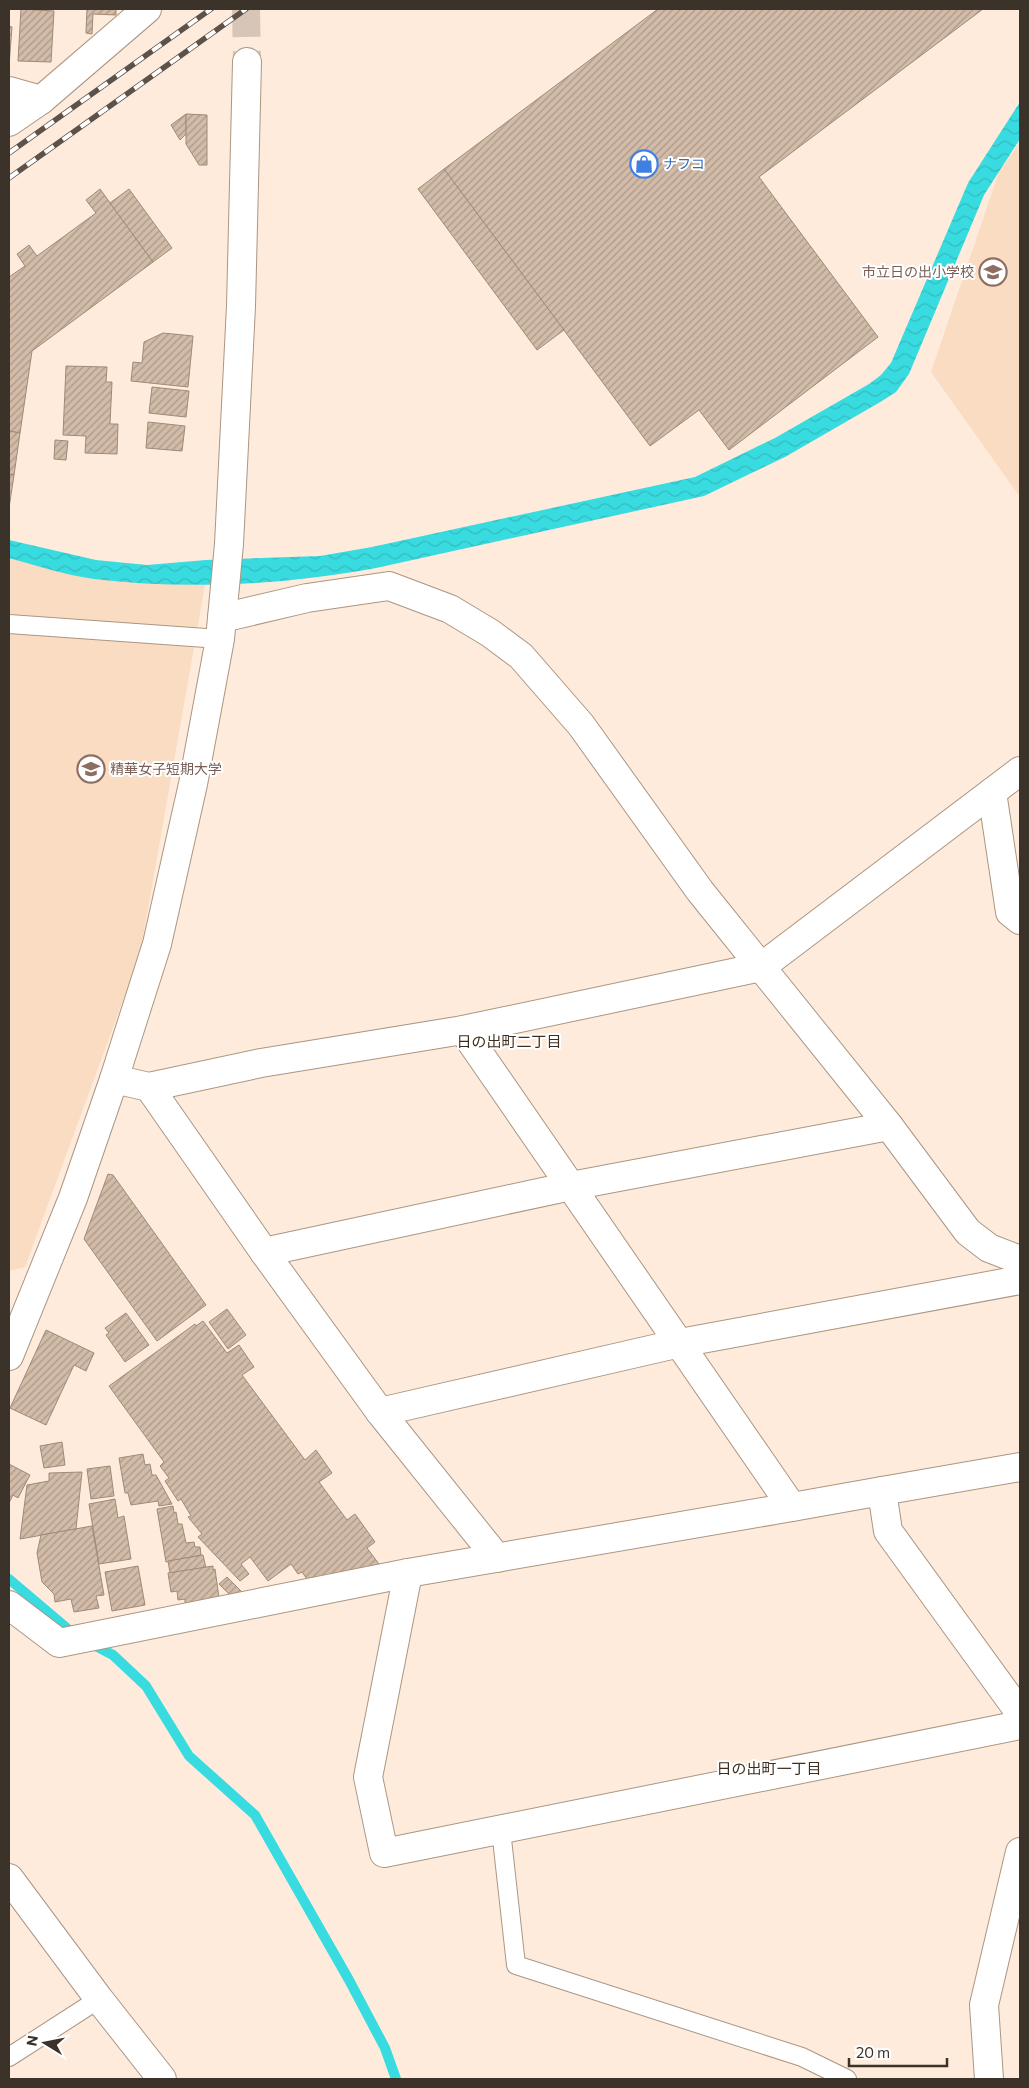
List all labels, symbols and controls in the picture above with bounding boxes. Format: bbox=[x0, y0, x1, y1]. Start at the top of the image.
shop icon: ナフコ bbox=[629, 149, 659, 179]
place label: ナフコ bbox=[663, 155, 705, 172]
school or university icon: 市立日の出小学校 bbox=[978, 257, 1008, 287]
place label: 市立日の出小学校 bbox=[862, 263, 974, 280]
school or university icon: 精華女子短期大学 bbox=[76, 754, 106, 784]
place label: 精華女子短期大学 bbox=[110, 760, 222, 777]
district label: 日の出町二丁目 bbox=[456, 1032, 562, 1050]
district label: 日の出町一丁目 bbox=[716, 1759, 822, 1777]
north arrow bbox=[20, 2018, 70, 2068]
text: N bbox=[22, 2034, 41, 2047]
scale bar bbox=[849, 2036, 946, 2068]
text: 20 m bbox=[856, 2043, 890, 2061]

